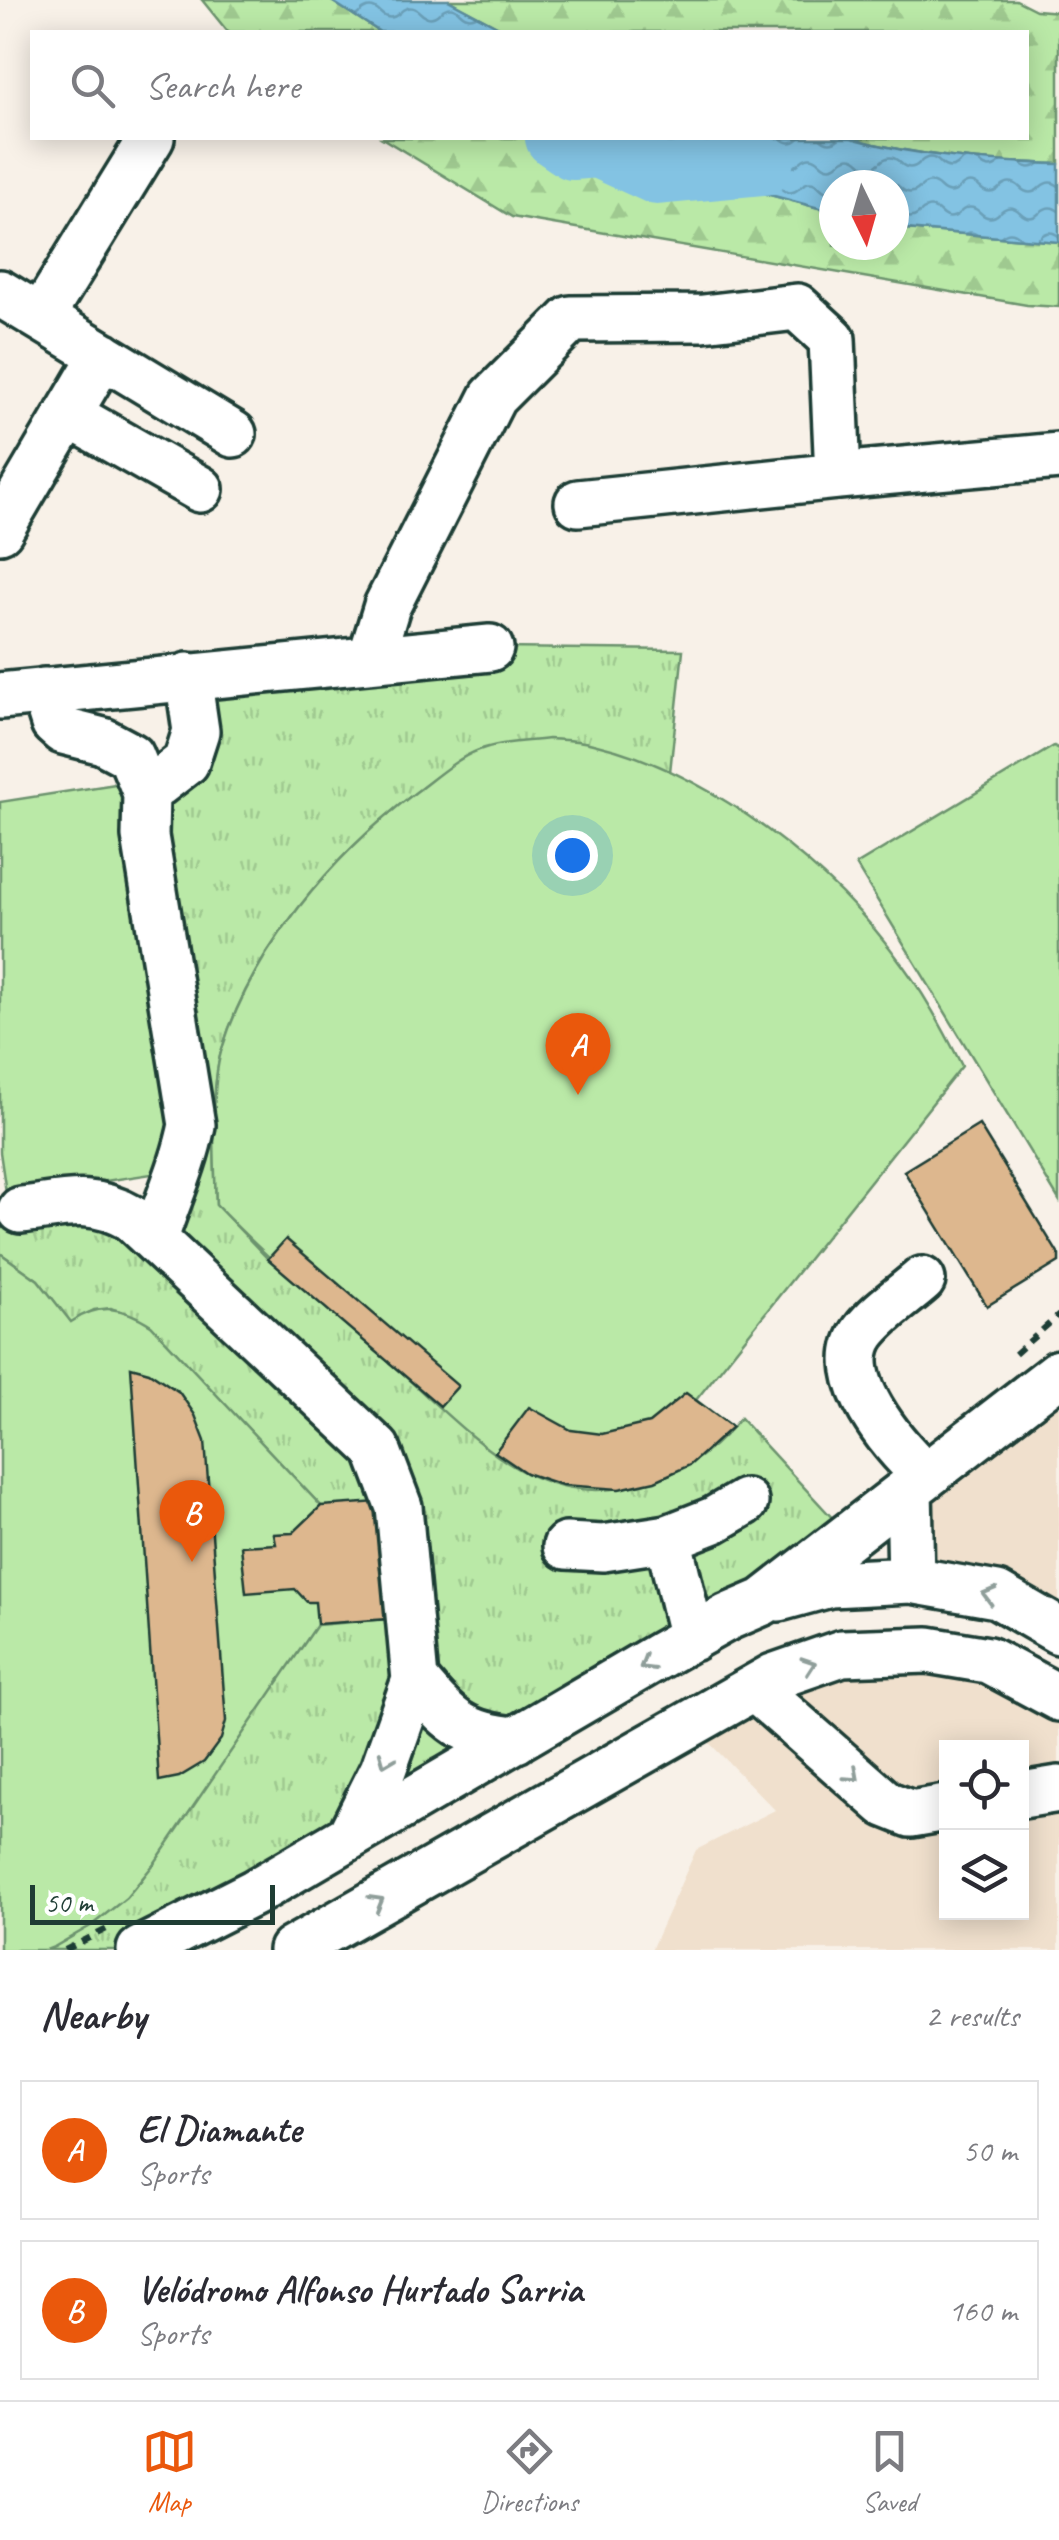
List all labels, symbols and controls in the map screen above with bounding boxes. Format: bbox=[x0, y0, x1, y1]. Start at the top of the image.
search box bbox=[30, 30, 1029, 140]
icon: search bbox=[65, 58, 120, 113]
text: Search here bbox=[145, 62, 300, 109]
north arrow bbox=[819, 170, 909, 260]
your location bbox=[547, 830, 598, 881]
pin: A bbox=[546, 1012, 610, 1095]
pin: B bbox=[160, 1480, 224, 1562]
one-way arrow bbox=[981, 1586, 998, 1607]
one-way arrow bbox=[639, 1652, 657, 1671]
one-way arrow bbox=[799, 1656, 816, 1677]
map controls bbox=[939, 1740, 1029, 1920]
button: locate bbox=[939, 1740, 1029, 1830]
one-way arrow bbox=[378, 1750, 398, 1768]
one-way arrow bbox=[841, 1764, 860, 1782]
button: layers bbox=[939, 1830, 1029, 1920]
scale bar bbox=[30, 1880, 275, 1924]
text: 50 m bbox=[45, 1885, 93, 1920]
one-way arrow bbox=[366, 1894, 384, 1914]
text: Nearby bbox=[40, 1989, 146, 2042]
text: 2 results bbox=[925, 1995, 1019, 2036]
text: El Diamante bbox=[137, 2106, 301, 2153]
text: A bbox=[66, 2130, 83, 2171]
text: 50 m bbox=[963, 2130, 1017, 2171]
text: Sports bbox=[137, 2153, 209, 2194]
text: Velódromo Alfonso Hurtado Sarria bbox=[137, 2266, 582, 2313]
text: B bbox=[66, 2290, 83, 2331]
text: 160 m bbox=[948, 2290, 1017, 2331]
text: Sports bbox=[137, 2313, 209, 2354]
tab: Map bbox=[142, 2424, 197, 2519]
tab: Directions bbox=[481, 2424, 578, 2519]
tab: Saved bbox=[862, 2424, 917, 2519]

